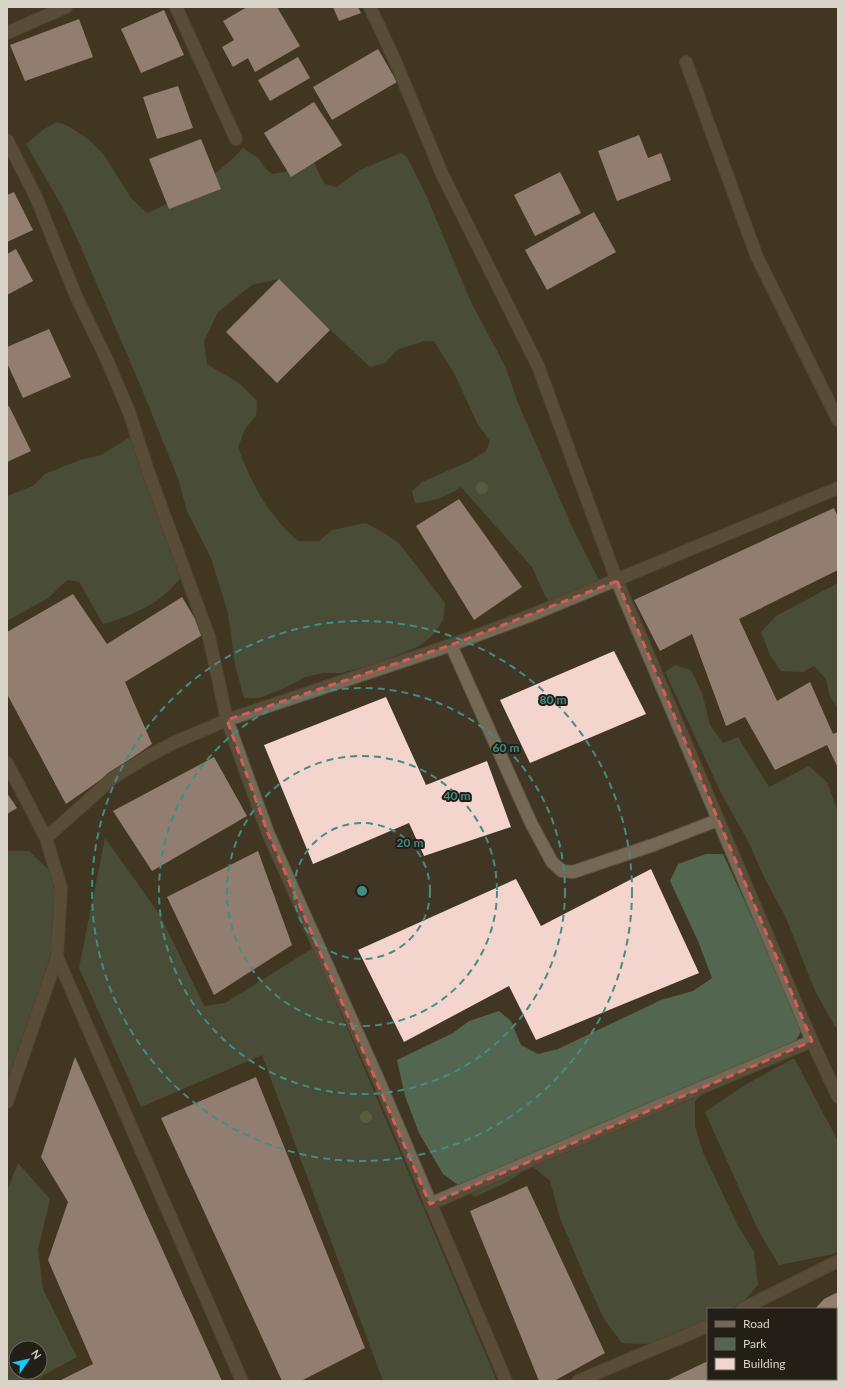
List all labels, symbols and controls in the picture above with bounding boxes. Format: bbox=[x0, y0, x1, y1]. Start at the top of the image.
text: 80 m bbox=[540, 692, 566, 707]
text: 60 m bbox=[493, 740, 519, 755]
text: 40 m bbox=[444, 788, 470, 803]
text: 20 m bbox=[397, 835, 423, 850]
centre of rings bbox=[355, 884, 369, 898]
legend bbox=[707, 1308, 837, 1380]
text: Road bbox=[743, 1316, 770, 1331]
text: Park bbox=[743, 1336, 767, 1351]
north arrow bbox=[8, 1340, 48, 1380]
text: N bbox=[29, 1347, 44, 1361]
text: Building bbox=[743, 1356, 786, 1371]

